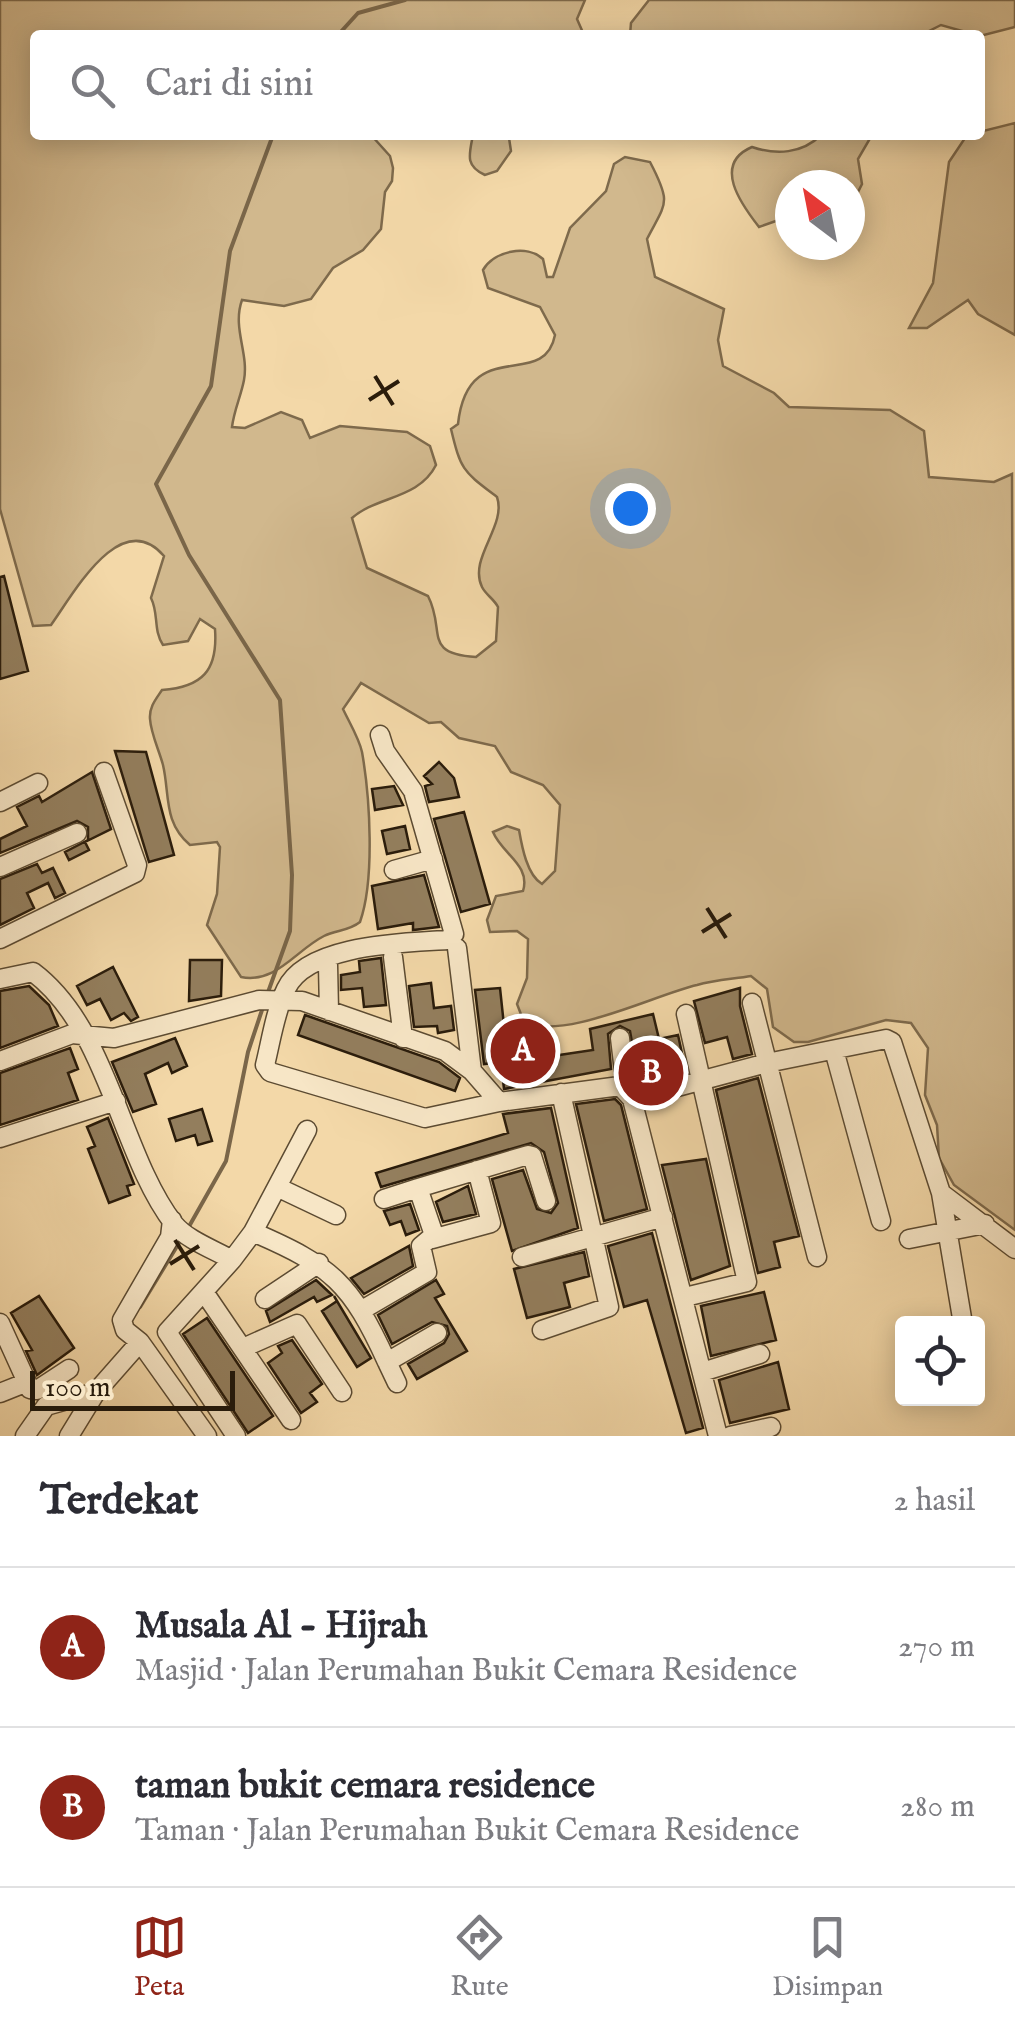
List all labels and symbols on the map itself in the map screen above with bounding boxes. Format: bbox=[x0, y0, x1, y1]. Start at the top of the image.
north arrow bbox=[775, 170, 865, 260]
your location bbox=[605, 483, 656, 534]
pin: A bbox=[490, 1014, 556, 1088]
pin: B bbox=[618, 1036, 684, 1110]
scale bar bbox=[30, 1366, 235, 1410]

